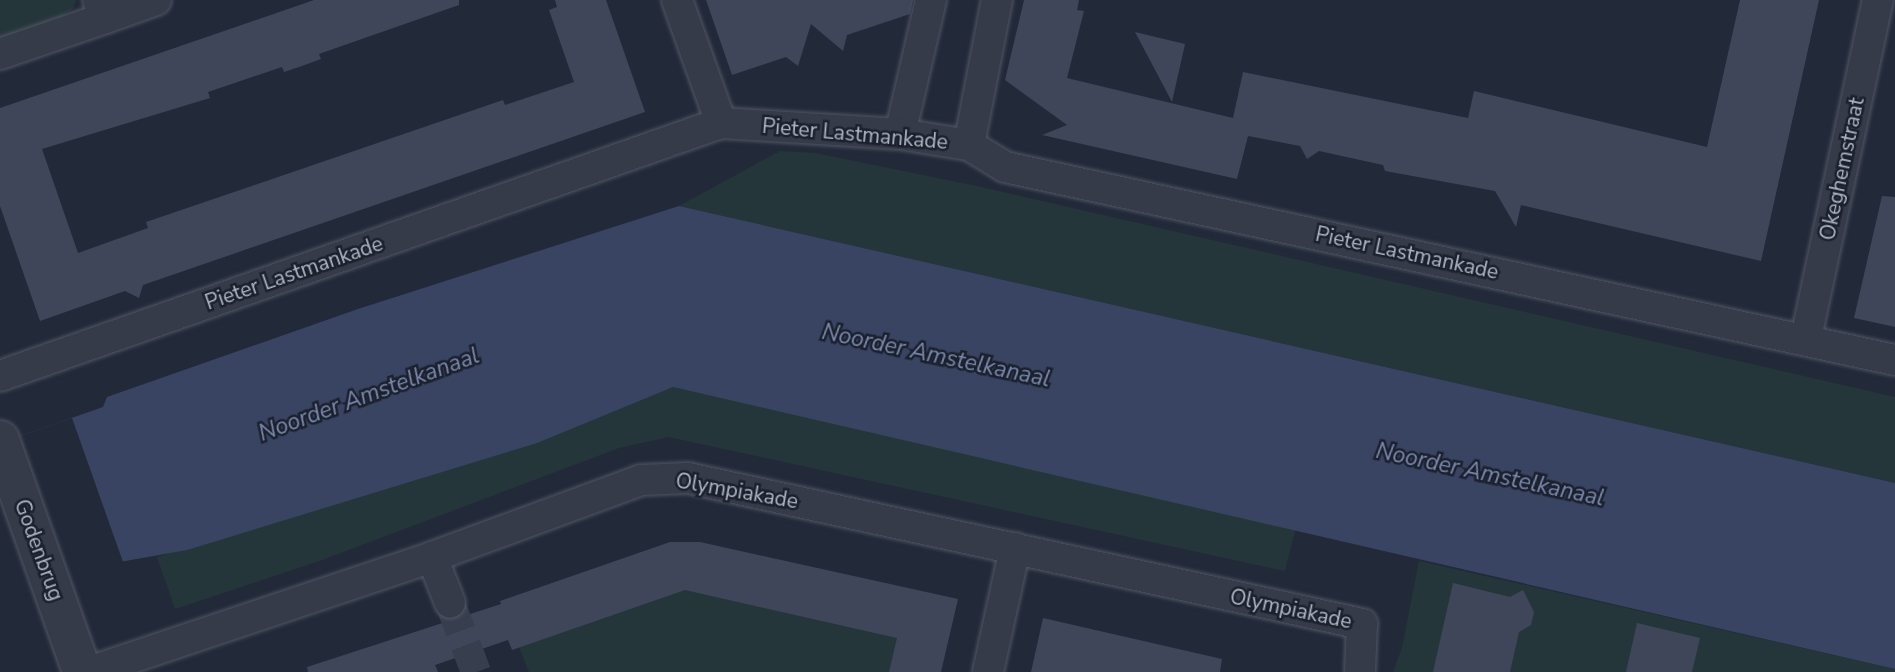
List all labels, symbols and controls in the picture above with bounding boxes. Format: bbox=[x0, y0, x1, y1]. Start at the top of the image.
street label: Okeghemstraat bbox=[1815, 95, 1869, 243]
street label: Pieter Lastmankade bbox=[761, 113, 949, 155]
street label: Pieter Lastmankade bbox=[1313, 221, 1501, 285]
street label: Pieter Lastmankade bbox=[202, 231, 386, 315]
water label: Noorder Amstelkanaal bbox=[819, 318, 1053, 394]
water label: Noorder Amstelkanaal bbox=[255, 342, 483, 448]
water label: Noorder Amstelkanaal bbox=[1373, 437, 1607, 513]
street label: Olympiakade bbox=[674, 468, 800, 514]
street label: Godenbrug bbox=[9, 496, 69, 604]
street label: Olympiakade bbox=[1228, 584, 1354, 634]

